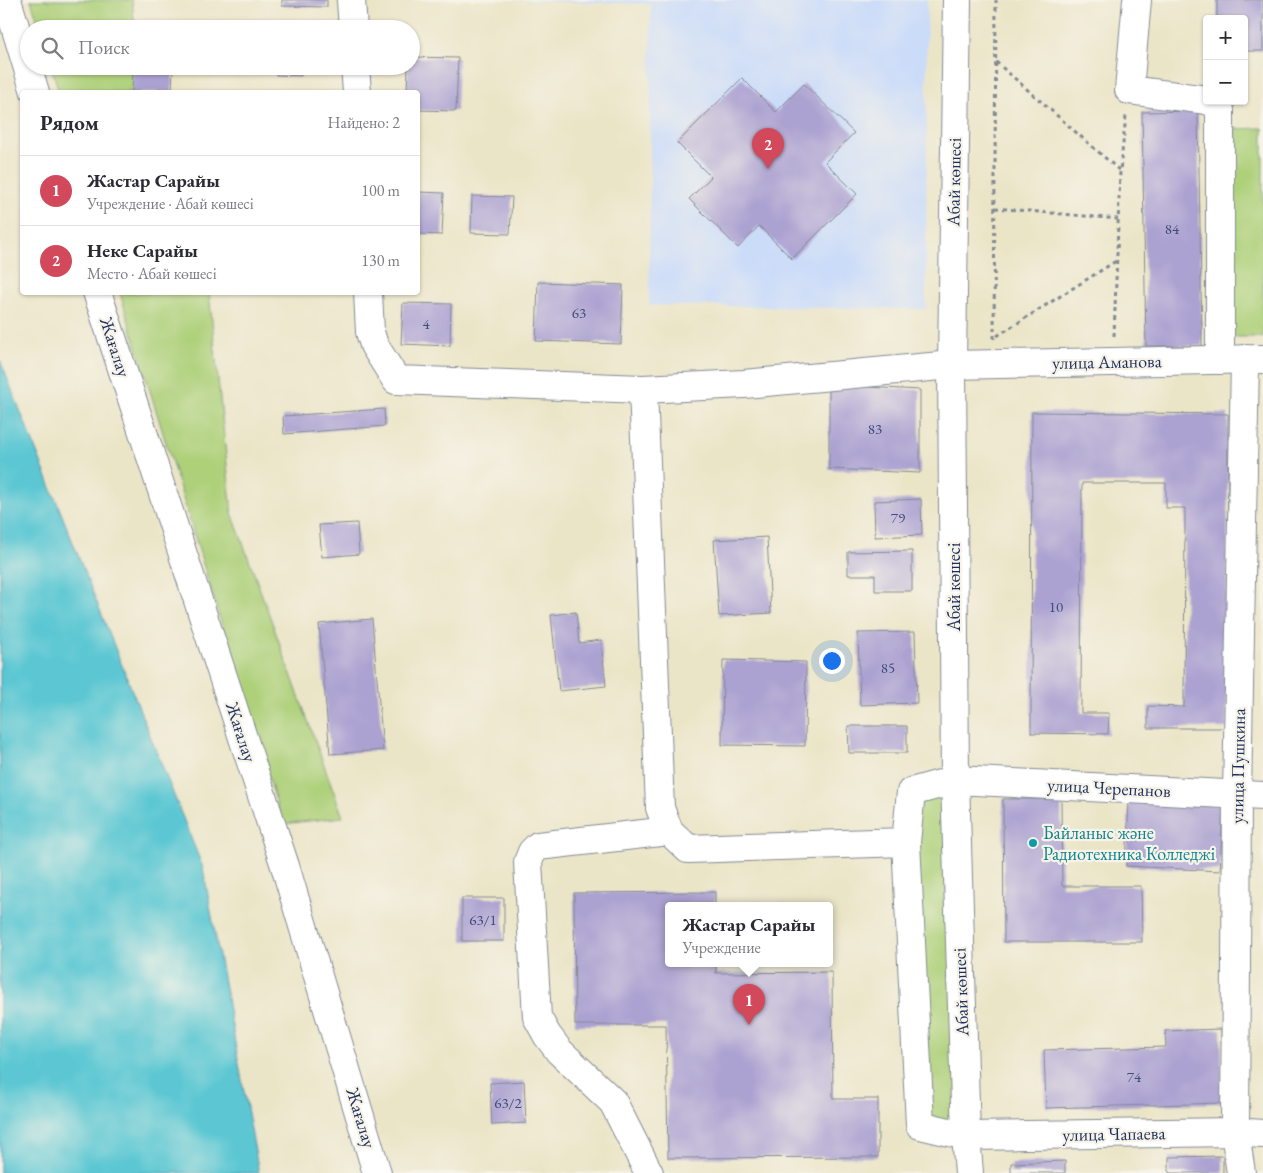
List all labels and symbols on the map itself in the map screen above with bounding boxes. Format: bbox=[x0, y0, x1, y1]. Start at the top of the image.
pin: 2 bbox=[752, 128, 784, 169]
street label: Абай көшесі bbox=[941, 137, 966, 228]
house number: 84 bbox=[1165, 219, 1180, 238]
house number: 63 bbox=[572, 303, 586, 322]
street label: Жағалау bbox=[95, 313, 136, 380]
house number: 4 bbox=[422, 314, 430, 333]
street label: улица Аманова bbox=[1052, 349, 1163, 374]
house number: 83 bbox=[868, 419, 882, 438]
house number: 79 bbox=[891, 508, 905, 527]
street label: Абай көшесі bbox=[942, 542, 965, 632]
house number: 10 bbox=[1049, 597, 1063, 616]
your location bbox=[819, 648, 845, 674]
house number: 85 bbox=[881, 658, 895, 677]
street label: Жағалау bbox=[221, 698, 262, 765]
street label: улица Пушкина bbox=[1225, 707, 1250, 824]
street label: улица Черепанов bbox=[1047, 773, 1172, 802]
place label: Байланыс және Радиотехника Колледжі bbox=[1043, 821, 1216, 865]
marker: Байланыс және Радиотехника Колледжі bbox=[1027, 837, 1039, 849]
house number: 63/1 bbox=[469, 910, 497, 929]
street label: Абай көшесі bbox=[947, 947, 974, 1038]
pin: 1 bbox=[733, 984, 765, 1025]
house number: 74 bbox=[1127, 1067, 1142, 1086]
street label: Жағалау bbox=[341, 1084, 382, 1151]
house number: 63/2 bbox=[494, 1093, 523, 1112]
street label: улица Чапаева bbox=[1062, 1121, 1167, 1146]

